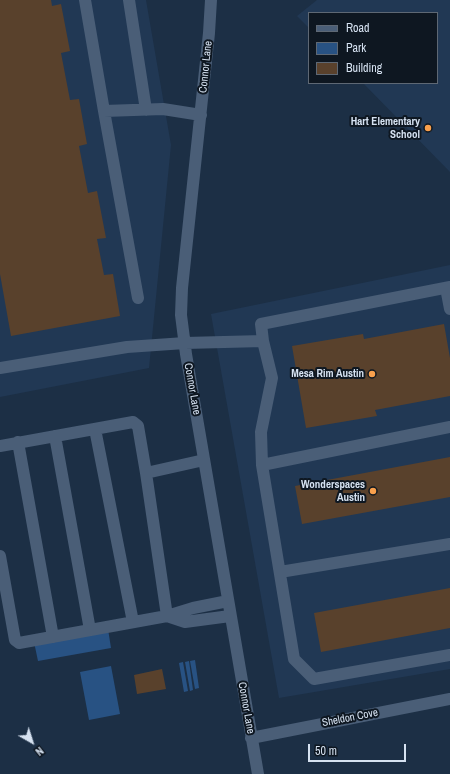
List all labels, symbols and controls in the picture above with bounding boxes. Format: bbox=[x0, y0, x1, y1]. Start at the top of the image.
legend bbox=[308, 12, 438, 84]
text: Road bbox=[346, 20, 370, 36]
street label: Connor Lane bbox=[197, 40, 215, 94]
text: Park bbox=[346, 40, 366, 56]
text: Building bbox=[346, 60, 382, 76]
place label: Hart Elementary School bbox=[351, 115, 420, 141]
marker: Hart Elementary School bbox=[423, 123, 433, 133]
street label: Connor Lane bbox=[181, 362, 203, 416]
place label: Mesa Rim Austin bbox=[291, 367, 364, 381]
marker: Mesa Rim Austin bbox=[367, 369, 377, 379]
place label: Wonderspaces Austin bbox=[301, 478, 365, 504]
marker: Wonderspaces Austin bbox=[368, 486, 378, 496]
street label: Connor Lane bbox=[235, 681, 257, 735]
street label: Sheldon Cove bbox=[321, 706, 379, 730]
north arrow bbox=[12, 722, 52, 762]
scale bar bbox=[310, 736, 408, 762]
text: 50 m bbox=[315, 743, 337, 759]
text: N bbox=[33, 744, 46, 759]

